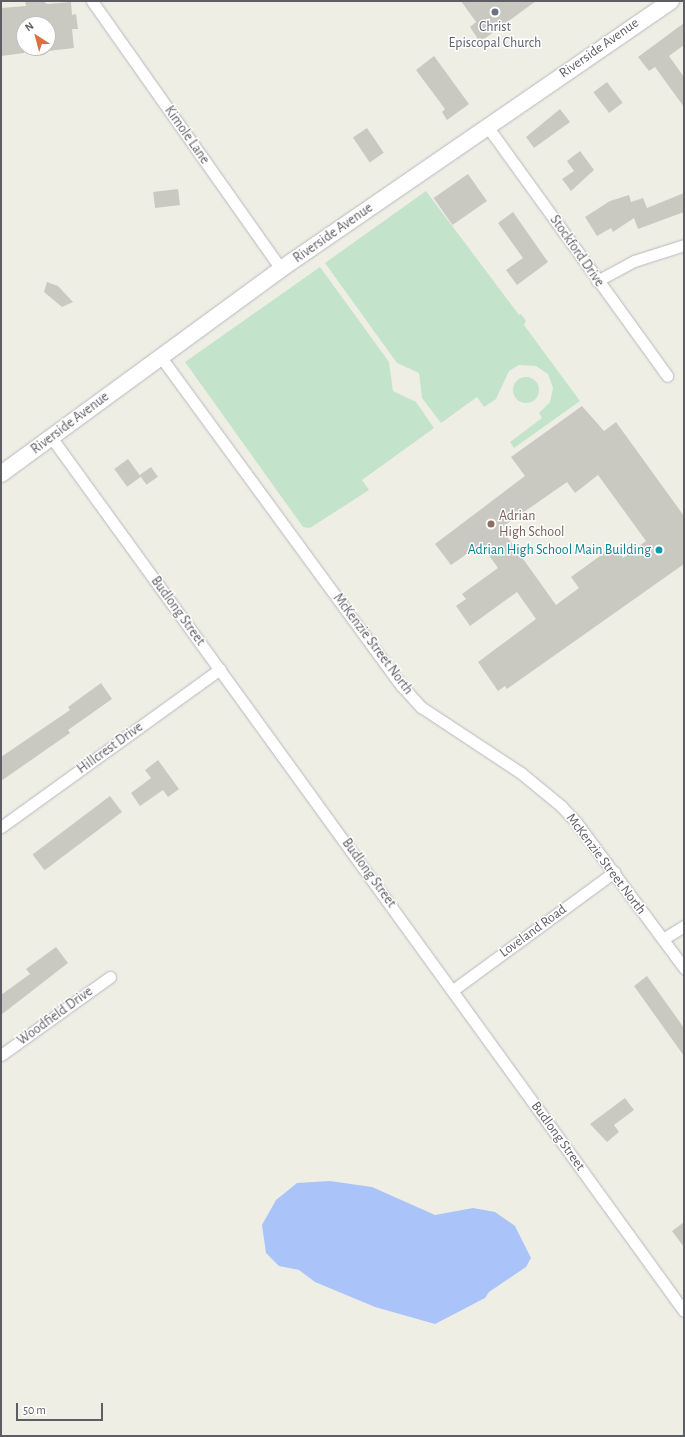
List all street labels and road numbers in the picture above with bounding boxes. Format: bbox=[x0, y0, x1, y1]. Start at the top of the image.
street label: Riverside Avenue bbox=[556, 14, 642, 82]
street label: Kimole Lane bbox=[161, 103, 213, 167]
street label: Riverside Avenue bbox=[290, 199, 376, 267]
street label: Stockford Drive bbox=[546, 212, 608, 290]
street label: Riverside Avenue bbox=[28, 388, 112, 458]
street label: Budlong Street bbox=[147, 573, 209, 649]
street label: McKenzie Street North bbox=[330, 590, 416, 698]
street label: Hillcrest Drive bbox=[74, 719, 146, 777]
street label: McKenzie Street North bbox=[563, 810, 649, 918]
street label: Budlong Street bbox=[338, 835, 400, 911]
street label: Loveland Road bbox=[496, 901, 570, 961]
street label: Woodfield Drive bbox=[14, 983, 96, 1049]
street label: Budlong Street bbox=[527, 1098, 589, 1174]

